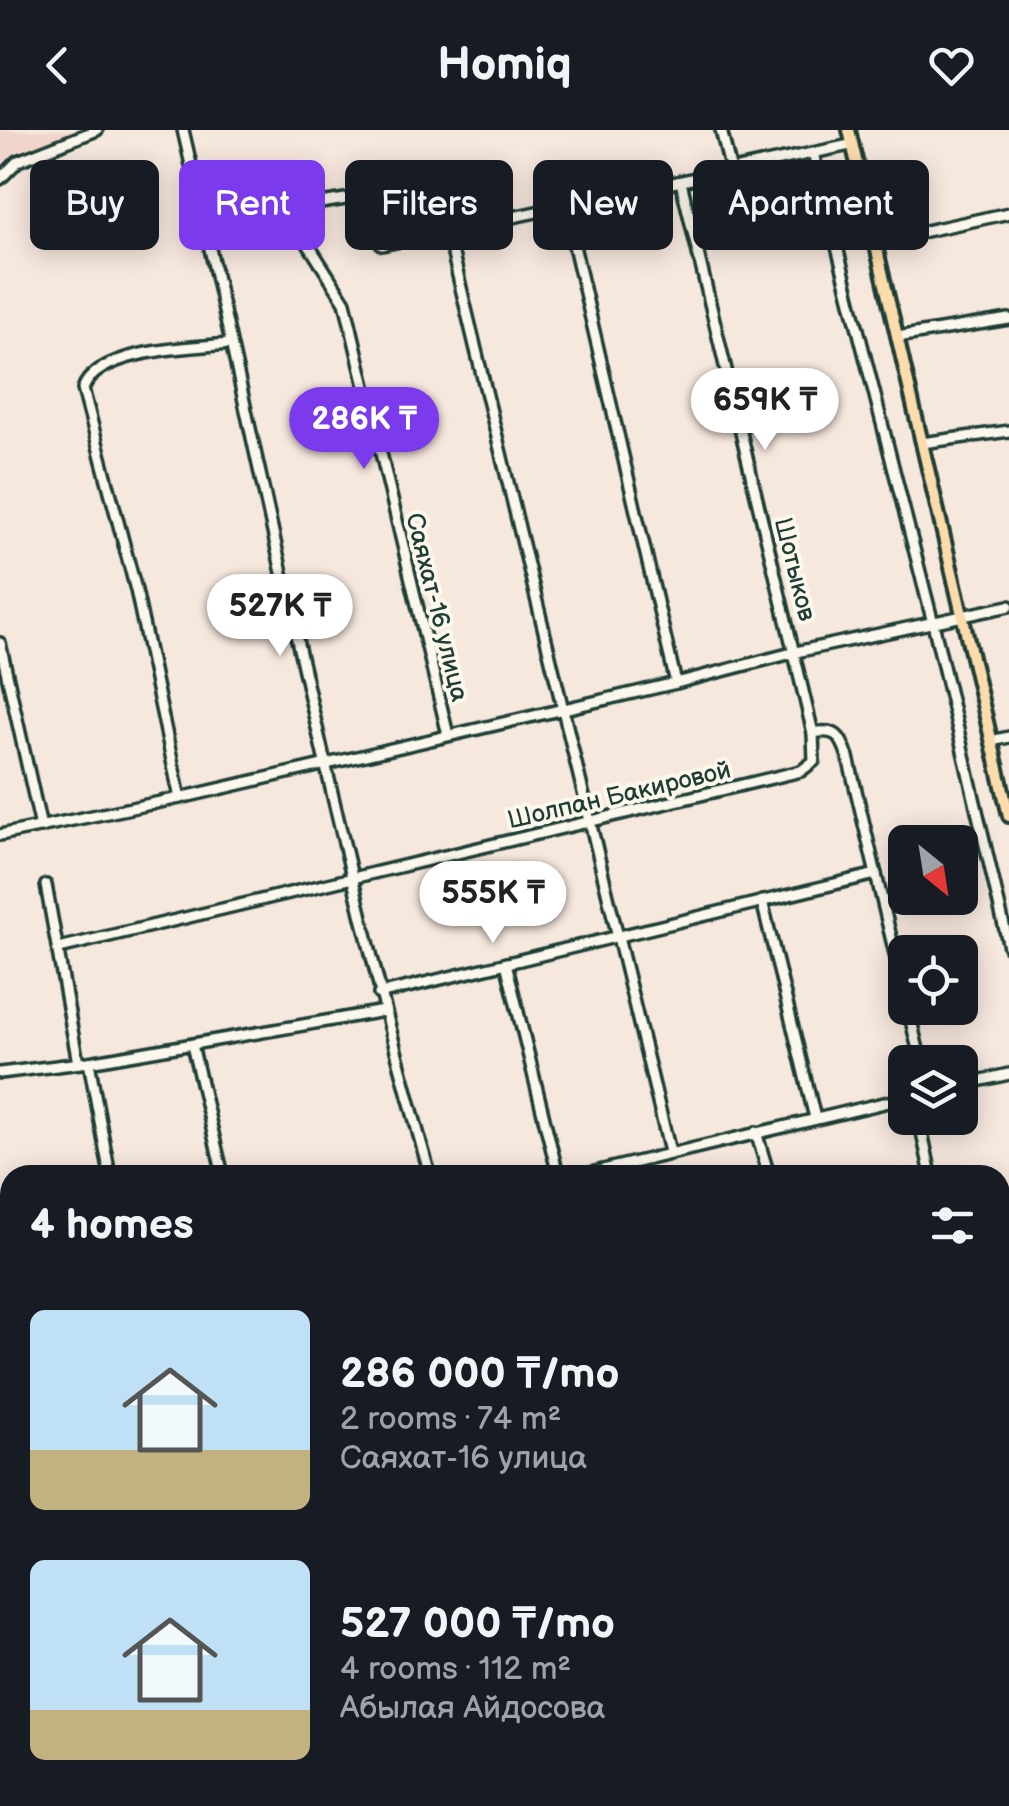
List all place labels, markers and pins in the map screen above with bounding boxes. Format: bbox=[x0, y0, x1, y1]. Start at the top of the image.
pin: 659K ₸ bbox=[684, 368, 846, 453]
pin: 286K ₸ bbox=[283, 387, 445, 472]
pin: 527K ₸ bbox=[199, 574, 361, 659]
pin: 555K ₸ bbox=[412, 861, 574, 946]

